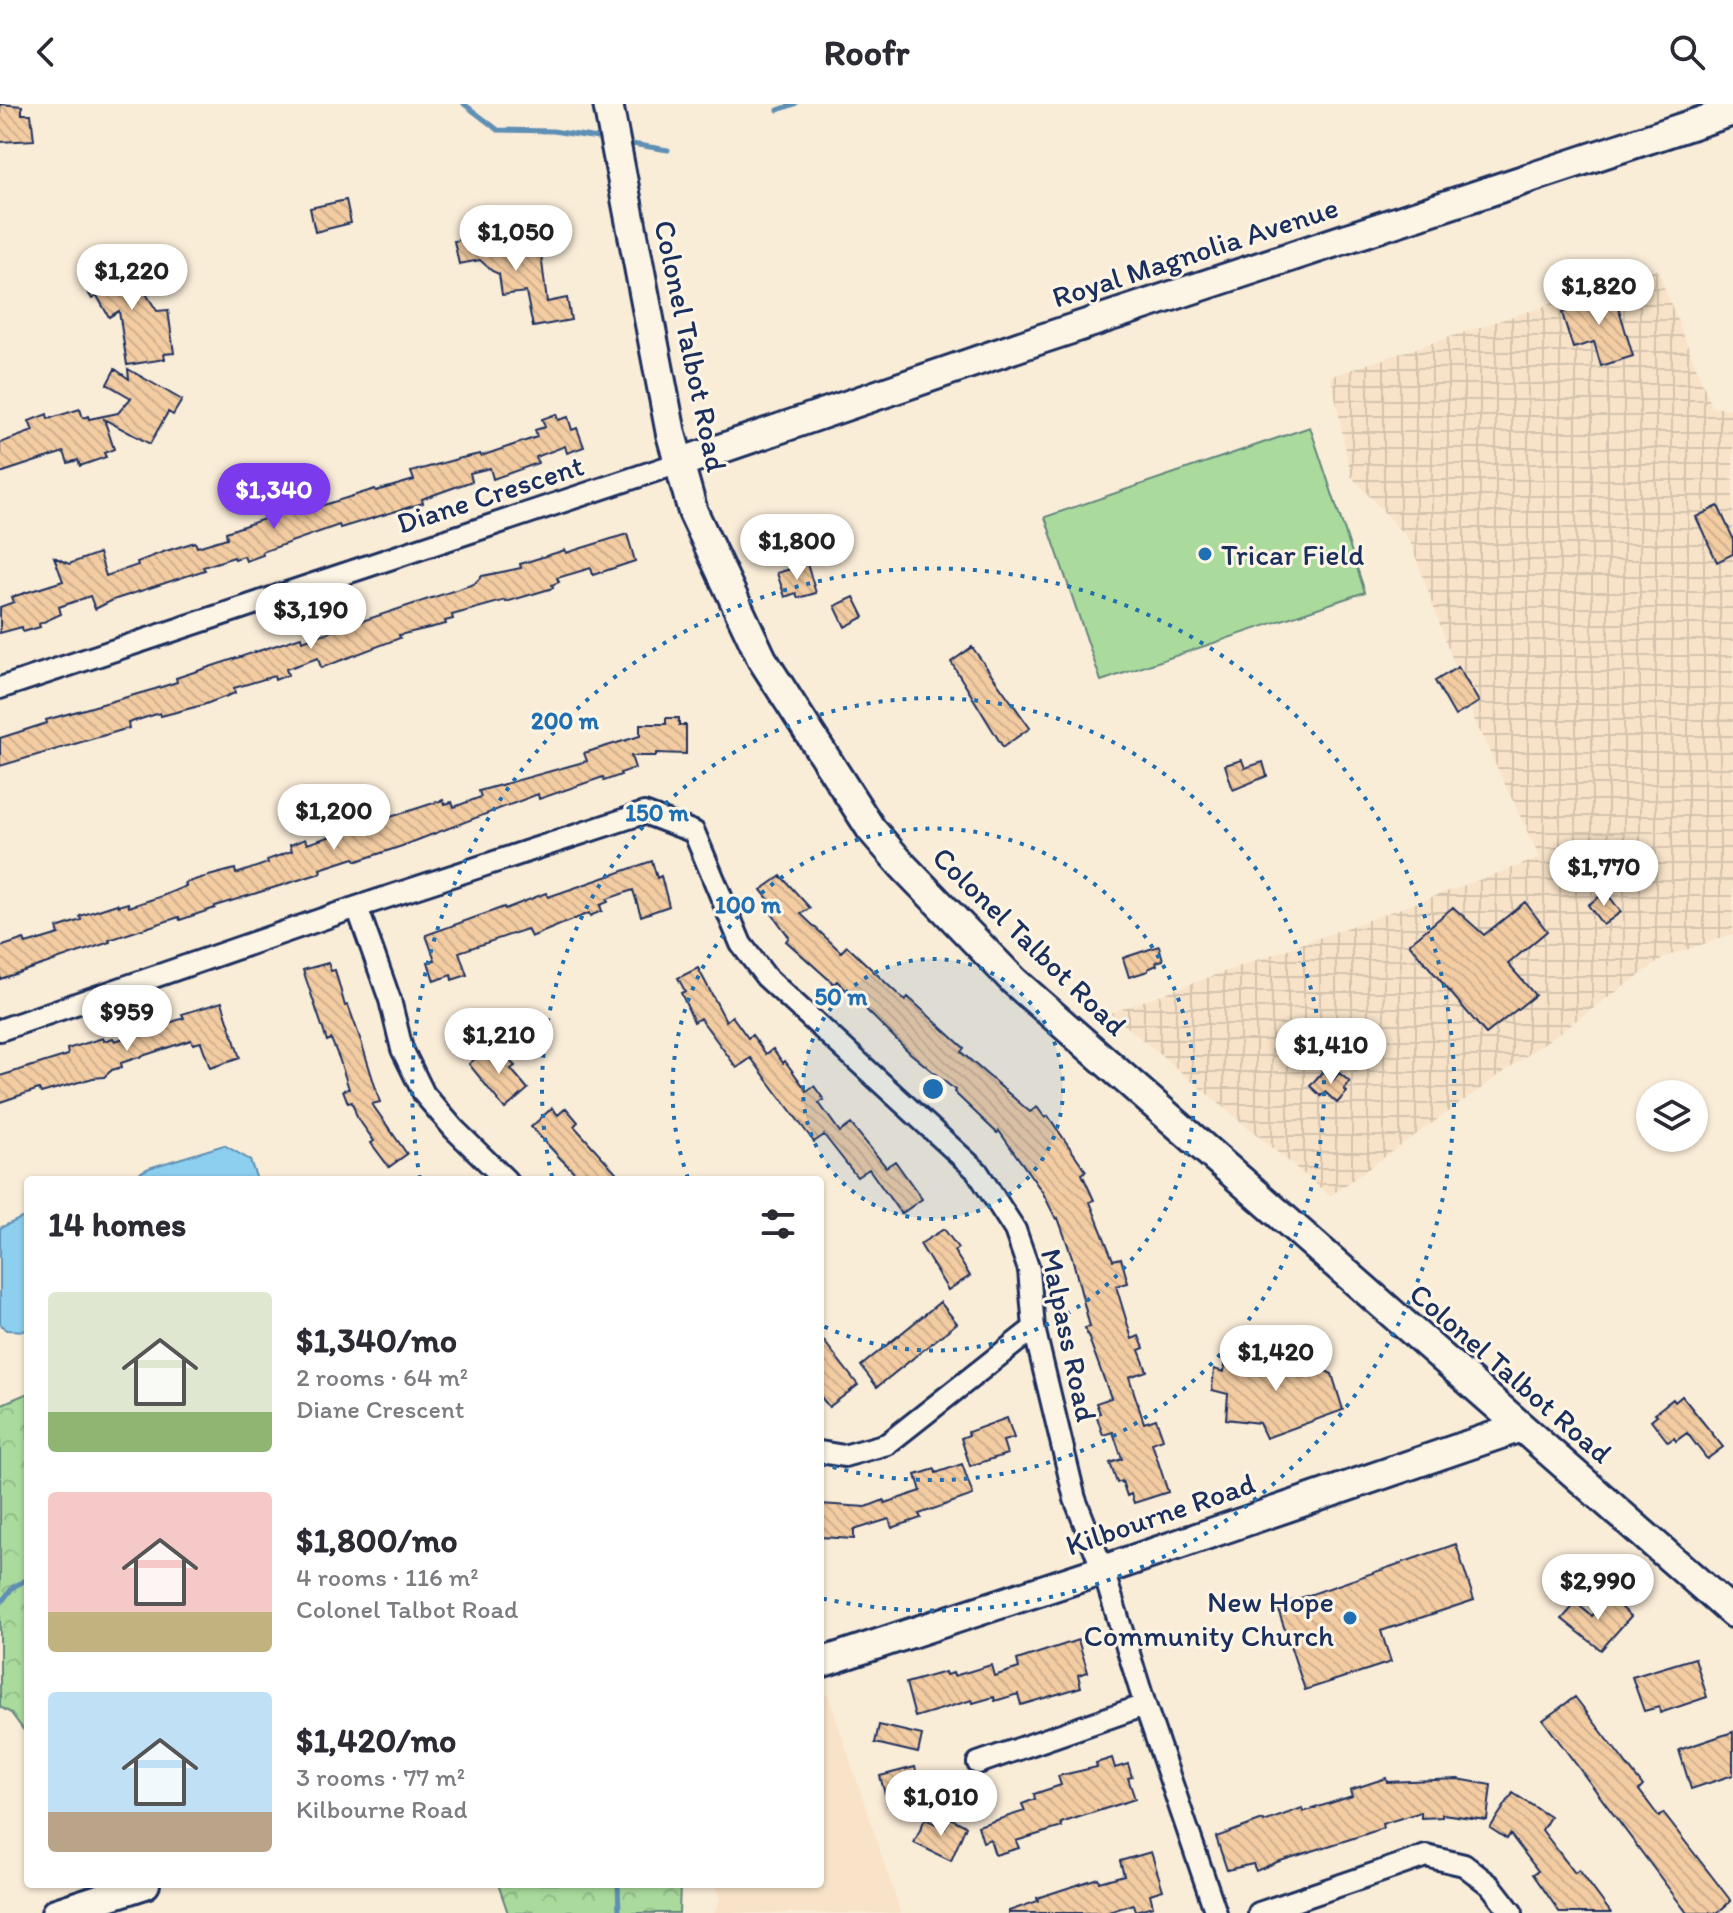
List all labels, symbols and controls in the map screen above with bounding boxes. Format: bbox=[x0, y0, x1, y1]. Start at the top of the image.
icon: back bbox=[24, 30, 68, 74]
icon: search bbox=[1665, 30, 1709, 74]
text: Roofr bbox=[824, 31, 909, 74]
street label: Royal Magnolia Avenue bbox=[1047, 188, 1343, 316]
pin: $1,050 bbox=[451, 205, 581, 273]
text: $1,050 bbox=[477, 215, 555, 247]
street label: Colonel Talbot Road bbox=[646, 217, 736, 476]
pin: $1,220 bbox=[67, 244, 197, 312]
text: $1,220 bbox=[95, 254, 169, 286]
pin: $1,820 bbox=[1534, 259, 1664, 327]
text: $1,820 bbox=[1561, 269, 1637, 301]
street label: Diane Crescent bbox=[392, 446, 588, 542]
pin: $1,340 bbox=[209, 463, 339, 531]
text: $1,340 bbox=[235, 473, 313, 505]
pin: $1,800 bbox=[732, 514, 862, 582]
text: $1,800 bbox=[758, 524, 836, 556]
place label: Tricar Field bbox=[1221, 536, 1364, 573]
marker: Tricar Field bbox=[1196, 545, 1214, 563]
pin: $3,190 bbox=[246, 583, 376, 651]
text: $3,190 bbox=[273, 593, 349, 625]
text: 200 m bbox=[531, 706, 600, 735]
pin: $1,200 bbox=[269, 784, 399, 852]
text: $1,200 bbox=[295, 794, 373, 826]
text: 150 m bbox=[625, 798, 690, 827]
street label: Colonel Talbot Road bbox=[925, 839, 1135, 1044]
pin: $1,770 bbox=[1539, 840, 1669, 908]
text: $1,770 bbox=[1567, 850, 1641, 882]
text: 100 m bbox=[715, 890, 782, 919]
text: 50 m bbox=[815, 982, 868, 1011]
pin: $959 bbox=[80, 985, 174, 1053]
text: $959 bbox=[100, 995, 154, 1027]
pin: $1,210 bbox=[434, 1008, 564, 1076]
text: $1,210 bbox=[462, 1018, 536, 1050]
pin: $1,410 bbox=[1266, 1018, 1396, 1086]
text: $1,410 bbox=[1293, 1028, 1369, 1060]
centre of rings bbox=[919, 1075, 947, 1103]
map controls bbox=[1636, 1080, 1708, 1152]
button: layers bbox=[1636, 1080, 1708, 1152]
icon: filters bbox=[756, 1202, 800, 1246]
text: 14 homes bbox=[48, 1204, 186, 1245]
street label: Malpass Road bbox=[1033, 1245, 1105, 1425]
street label: Colonel Talbot Road bbox=[1402, 1275, 1620, 1471]
text: $1,340/mo bbox=[296, 1320, 457, 1361]
icon: home bbox=[112, 1324, 208, 1420]
pin: $1,420 bbox=[1211, 1325, 1341, 1393]
text: $1,420 bbox=[1238, 1335, 1314, 1367]
text: 2 rooms · 64 m² bbox=[296, 1361, 468, 1393]
text: Diane Crescent bbox=[296, 1393, 465, 1425]
street label: Kilbourne Road bbox=[1060, 1464, 1260, 1564]
text: $1,800/mo bbox=[296, 1520, 458, 1561]
icon: home bbox=[112, 1524, 208, 1620]
pin: $2,990 bbox=[1533, 1554, 1663, 1622]
text: 4 rooms · 116 m² bbox=[296, 1561, 479, 1593]
text: $2,990 bbox=[1560, 1564, 1636, 1596]
place label: New Hope Community Church bbox=[1084, 1583, 1334, 1654]
text: Colonel Talbot Road bbox=[296, 1593, 518, 1625]
marker: New Hope Community Church bbox=[1341, 1609, 1359, 1627]
text: $1,420/mo bbox=[296, 1720, 456, 1761]
icon: home bbox=[112, 1724, 208, 1820]
text: 3 rooms · 77 m² bbox=[296, 1761, 465, 1793]
pin: $1,010 bbox=[876, 1770, 1006, 1838]
text: $1,010 bbox=[903, 1780, 979, 1812]
text: Kilbourne Road bbox=[296, 1793, 467, 1825]

